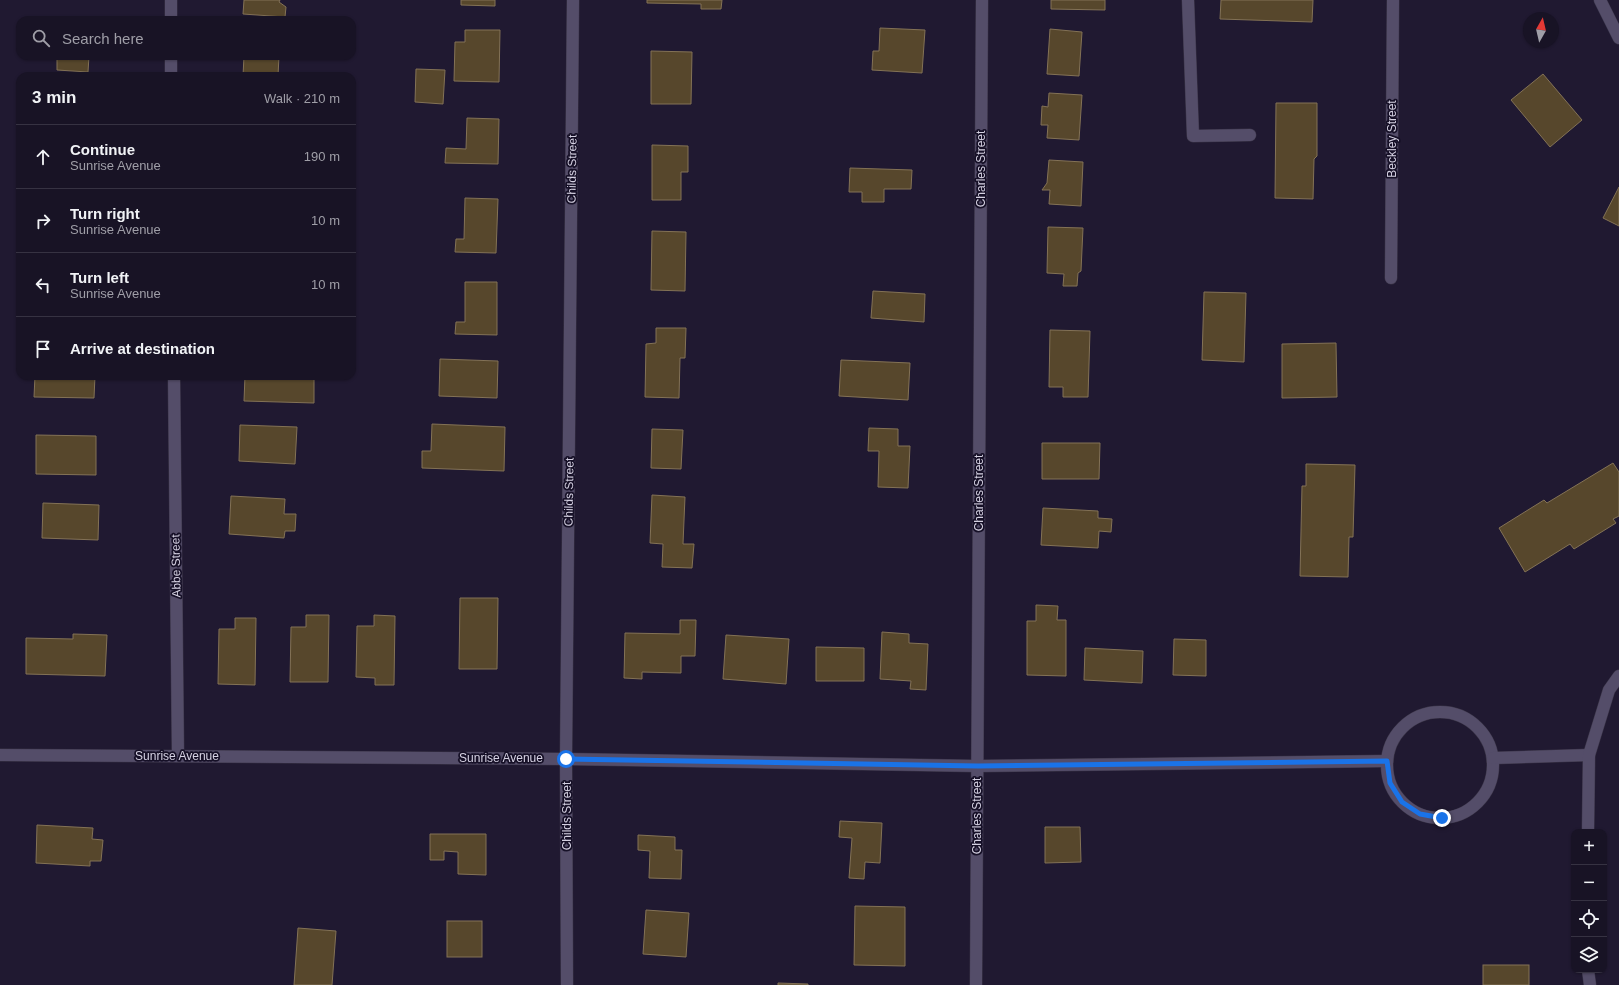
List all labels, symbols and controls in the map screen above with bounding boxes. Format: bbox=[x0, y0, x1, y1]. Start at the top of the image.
north arrow bbox=[1523, 12, 1559, 48]
search box bbox=[16, 16, 356, 60]
icon: search bbox=[30, 27, 52, 49]
text: Search here bbox=[62, 30, 144, 47]
text: 3 min bbox=[32, 88, 76, 107]
text: Walk · 210 m bbox=[264, 91, 340, 106]
street label: Beckley Street bbox=[1385, 100, 1399, 178]
street label: Charles Street bbox=[974, 130, 988, 207]
street label: Childs Street bbox=[564, 134, 580, 203]
text: Continue bbox=[70, 141, 135, 158]
icon: ahead bbox=[32, 146, 54, 168]
text: 190 m bbox=[304, 149, 340, 164]
text: Sunrise Avenue bbox=[70, 158, 161, 173]
text: Turn right bbox=[70, 205, 140, 222]
icon: right bbox=[32, 210, 54, 232]
text: 10 m bbox=[311, 213, 340, 228]
text: Sunrise Avenue bbox=[70, 222, 161, 237]
text: Turn left bbox=[70, 269, 129, 286]
icon: left bbox=[32, 274, 54, 296]
text: 10 m bbox=[311, 277, 340, 292]
text: Sunrise Avenue bbox=[70, 286, 161, 301]
icon: arrive bbox=[32, 338, 54, 360]
text: Arrive at destination bbox=[70, 340, 215, 357]
street label: Charles Street bbox=[972, 454, 986, 531]
street label: Childs Street bbox=[561, 457, 577, 526]
street label: Abbe Street bbox=[168, 534, 184, 598]
street label: Sunrise Avenue bbox=[135, 749, 219, 763]
route start bbox=[557, 750, 575, 768]
street label: Sunrise Avenue bbox=[459, 751, 543, 765]
street label: Charles Street bbox=[970, 777, 984, 854]
street label: Childs Street bbox=[560, 781, 574, 850]
route end bbox=[1433, 809, 1451, 827]
map controls bbox=[1571, 829, 1607, 973]
button: + bbox=[1571, 829, 1607, 865]
button: − bbox=[1571, 865, 1607, 901]
button: locate bbox=[1571, 901, 1607, 937]
button: layers bbox=[1571, 937, 1607, 973]

